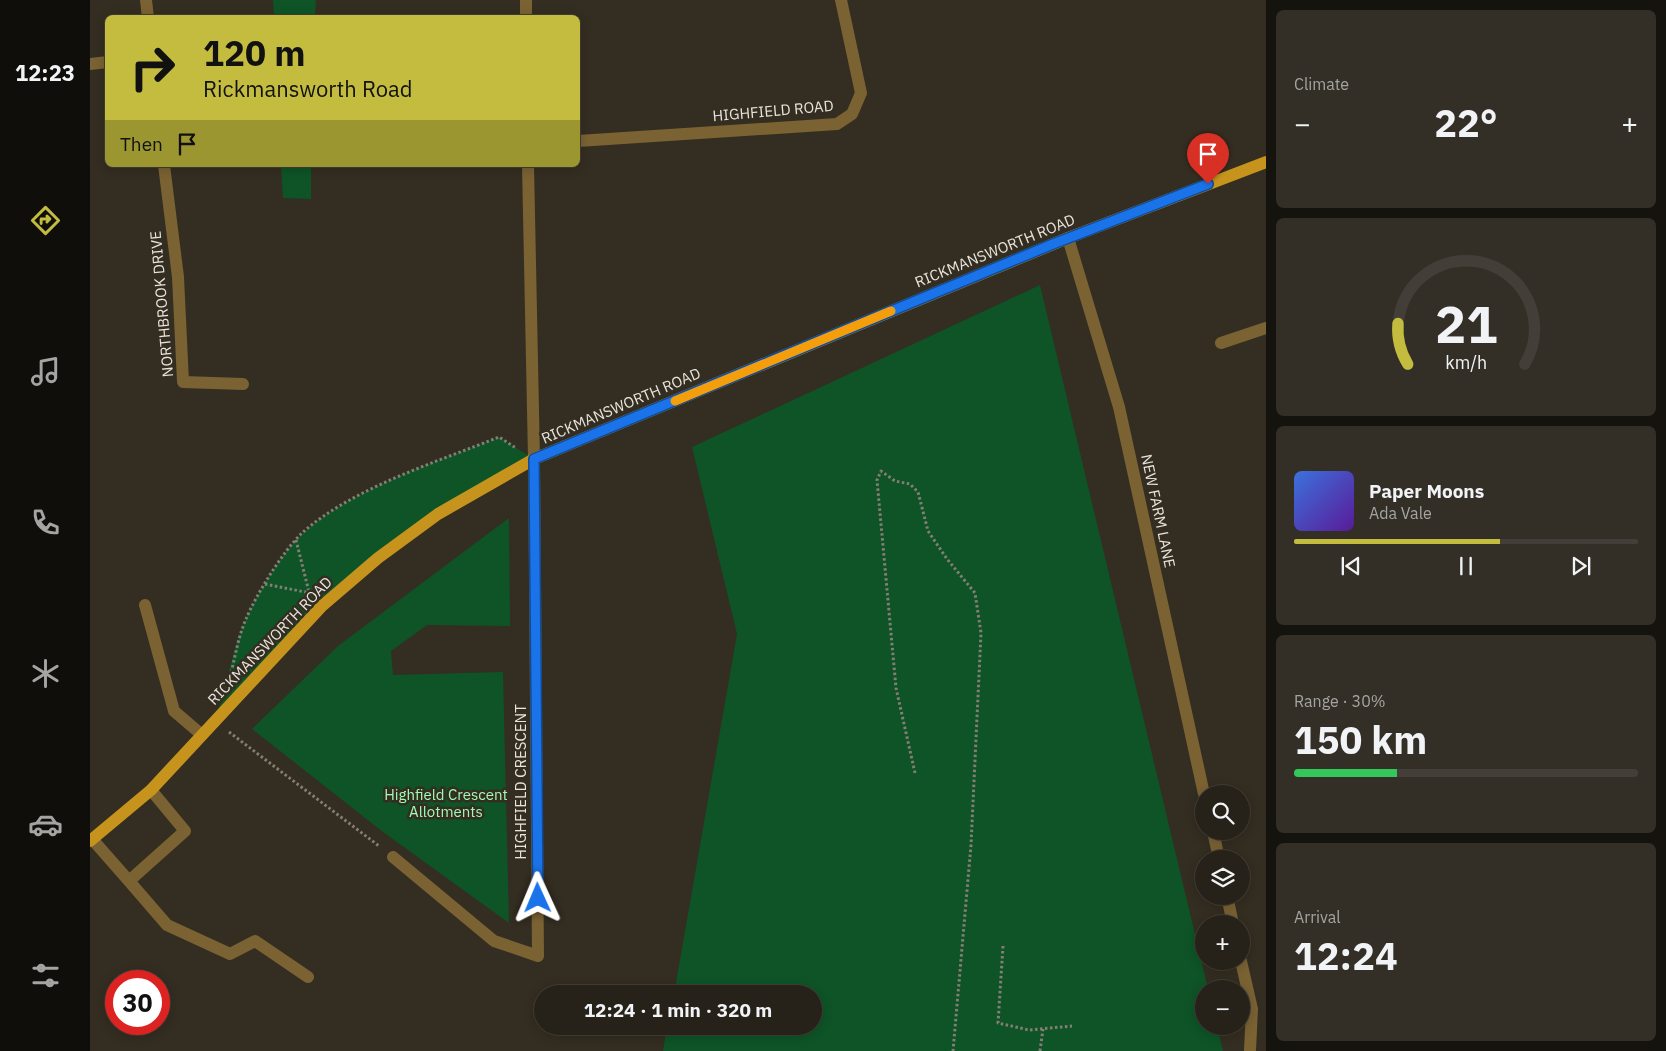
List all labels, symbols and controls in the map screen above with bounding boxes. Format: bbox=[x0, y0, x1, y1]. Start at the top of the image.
text: 120 m bbox=[203, 30, 306, 76]
icon: right bbox=[120, 35, 185, 100]
text: 12:23 bbox=[15, 58, 75, 87]
text: Rickmansworth Road bbox=[203, 74, 412, 103]
text: Climate bbox=[1294, 74, 1349, 94]
street label: HIGHFIELD ROAD bbox=[712, 96, 834, 125]
text: 22° bbox=[1434, 98, 1498, 147]
text: − bbox=[1294, 105, 1311, 142]
text: + bbox=[1621, 105, 1638, 142]
icon: arrive bbox=[173, 130, 201, 158]
text: Then bbox=[120, 132, 163, 156]
pin bbox=[1187, 133, 1229, 184]
icon: arrive bbox=[1194, 140, 1222, 168]
icon: directions bbox=[28, 203, 63, 238]
street label: RICKMANSWORTH ROAD bbox=[912, 210, 1078, 291]
street label: NORTHBROOK DRIVE bbox=[146, 230, 177, 378]
text: 21 bbox=[1435, 290, 1497, 357]
text: km/h bbox=[1445, 351, 1487, 374]
icon: music bbox=[28, 354, 63, 389]
street label: RICKMANSWORTH ROAD bbox=[538, 363, 703, 448]
street label: NEW FARM LANE bbox=[1137, 452, 1180, 569]
text: Paper Moons bbox=[1369, 479, 1484, 503]
text: Ada Vale bbox=[1369, 503, 1432, 523]
icon: phone bbox=[28, 505, 63, 540]
icon: previous bbox=[1337, 552, 1365, 580]
icon: pause bbox=[1452, 552, 1480, 580]
icon: next bbox=[1567, 552, 1595, 580]
street label: RICKMANSWORTH ROAD bbox=[203, 573, 336, 709]
icon: climate bbox=[28, 656, 63, 691]
text: Range · 30% bbox=[1294, 691, 1386, 711]
street label: HIGHFIELD CRESCENT bbox=[511, 704, 530, 860]
text: 150 km bbox=[1294, 715, 1427, 764]
park label: Highfield Crescent Allotments bbox=[384, 785, 508, 821]
map controls bbox=[1195, 785, 1250, 1035]
button: search bbox=[1195, 785, 1250, 840]
icon: car bbox=[28, 807, 63, 842]
button: layers bbox=[1195, 850, 1250, 905]
position arrow bbox=[511, 871, 563, 923]
text: Arrival bbox=[1294, 907, 1341, 927]
button: + bbox=[1195, 915, 1250, 970]
text: 12:24 bbox=[1294, 931, 1398, 980]
icon: filters bbox=[28, 958, 63, 993]
speed limit sign: 30 bbox=[105, 970, 170, 1035]
button: − bbox=[1195, 980, 1250, 1035]
text: 12:24 · 1 min · 320 m bbox=[584, 998, 772, 1022]

